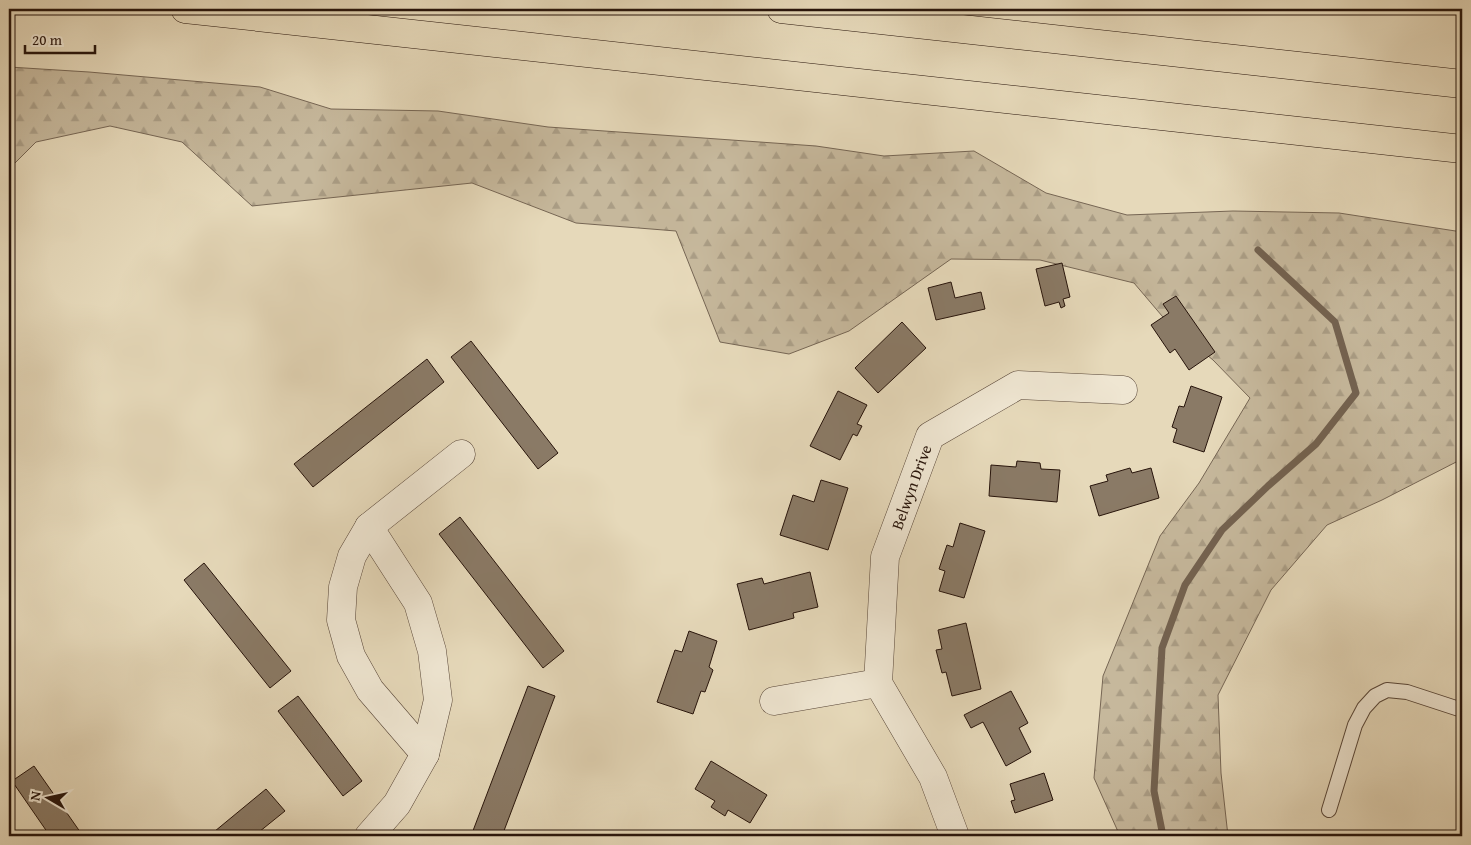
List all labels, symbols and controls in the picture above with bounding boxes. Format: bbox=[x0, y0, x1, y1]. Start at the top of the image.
scale bar bbox=[25, 22, 95, 54]
text: 20 m bbox=[32, 29, 63, 50]
street label: Belwyn Drive bbox=[885, 441, 937, 533]
north arrow bbox=[22, 772, 72, 822]
text: N bbox=[25, 789, 46, 802]

